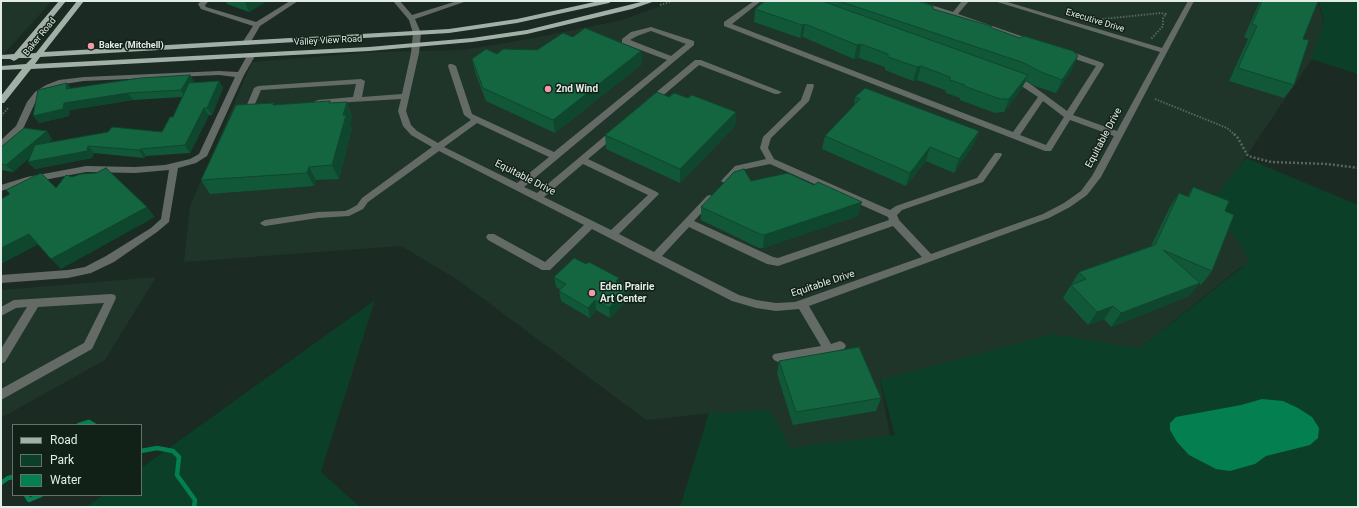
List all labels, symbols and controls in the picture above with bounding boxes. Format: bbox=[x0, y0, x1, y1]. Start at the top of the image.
street label: Executive Drive bbox=[1064, 7, 1126, 35]
street label: Baker Road bbox=[21, 16, 59, 58]
street label: Valley View Road bbox=[294, 34, 362, 48]
marker: Baker (Mitchell) bbox=[86, 41, 96, 51]
place label: Baker (Mitchell) bbox=[99, 41, 164, 51]
place label: 2nd Wind bbox=[556, 83, 598, 95]
marker: 2nd Wind bbox=[543, 84, 553, 94]
street label: Equitable Drive bbox=[1083, 106, 1125, 170]
street label: Equitable Drive bbox=[493, 158, 557, 198]
street label: Equitable Drive bbox=[790, 268, 856, 300]
place label: Eden Prairie Art Center bbox=[600, 281, 654, 304]
marker: Eden Prairie Art Center bbox=[587, 288, 597, 298]
legend bbox=[12, 424, 142, 496]
text: Road bbox=[50, 433, 78, 447]
text: Park bbox=[50, 453, 74, 467]
text: Water bbox=[50, 473, 81, 487]

